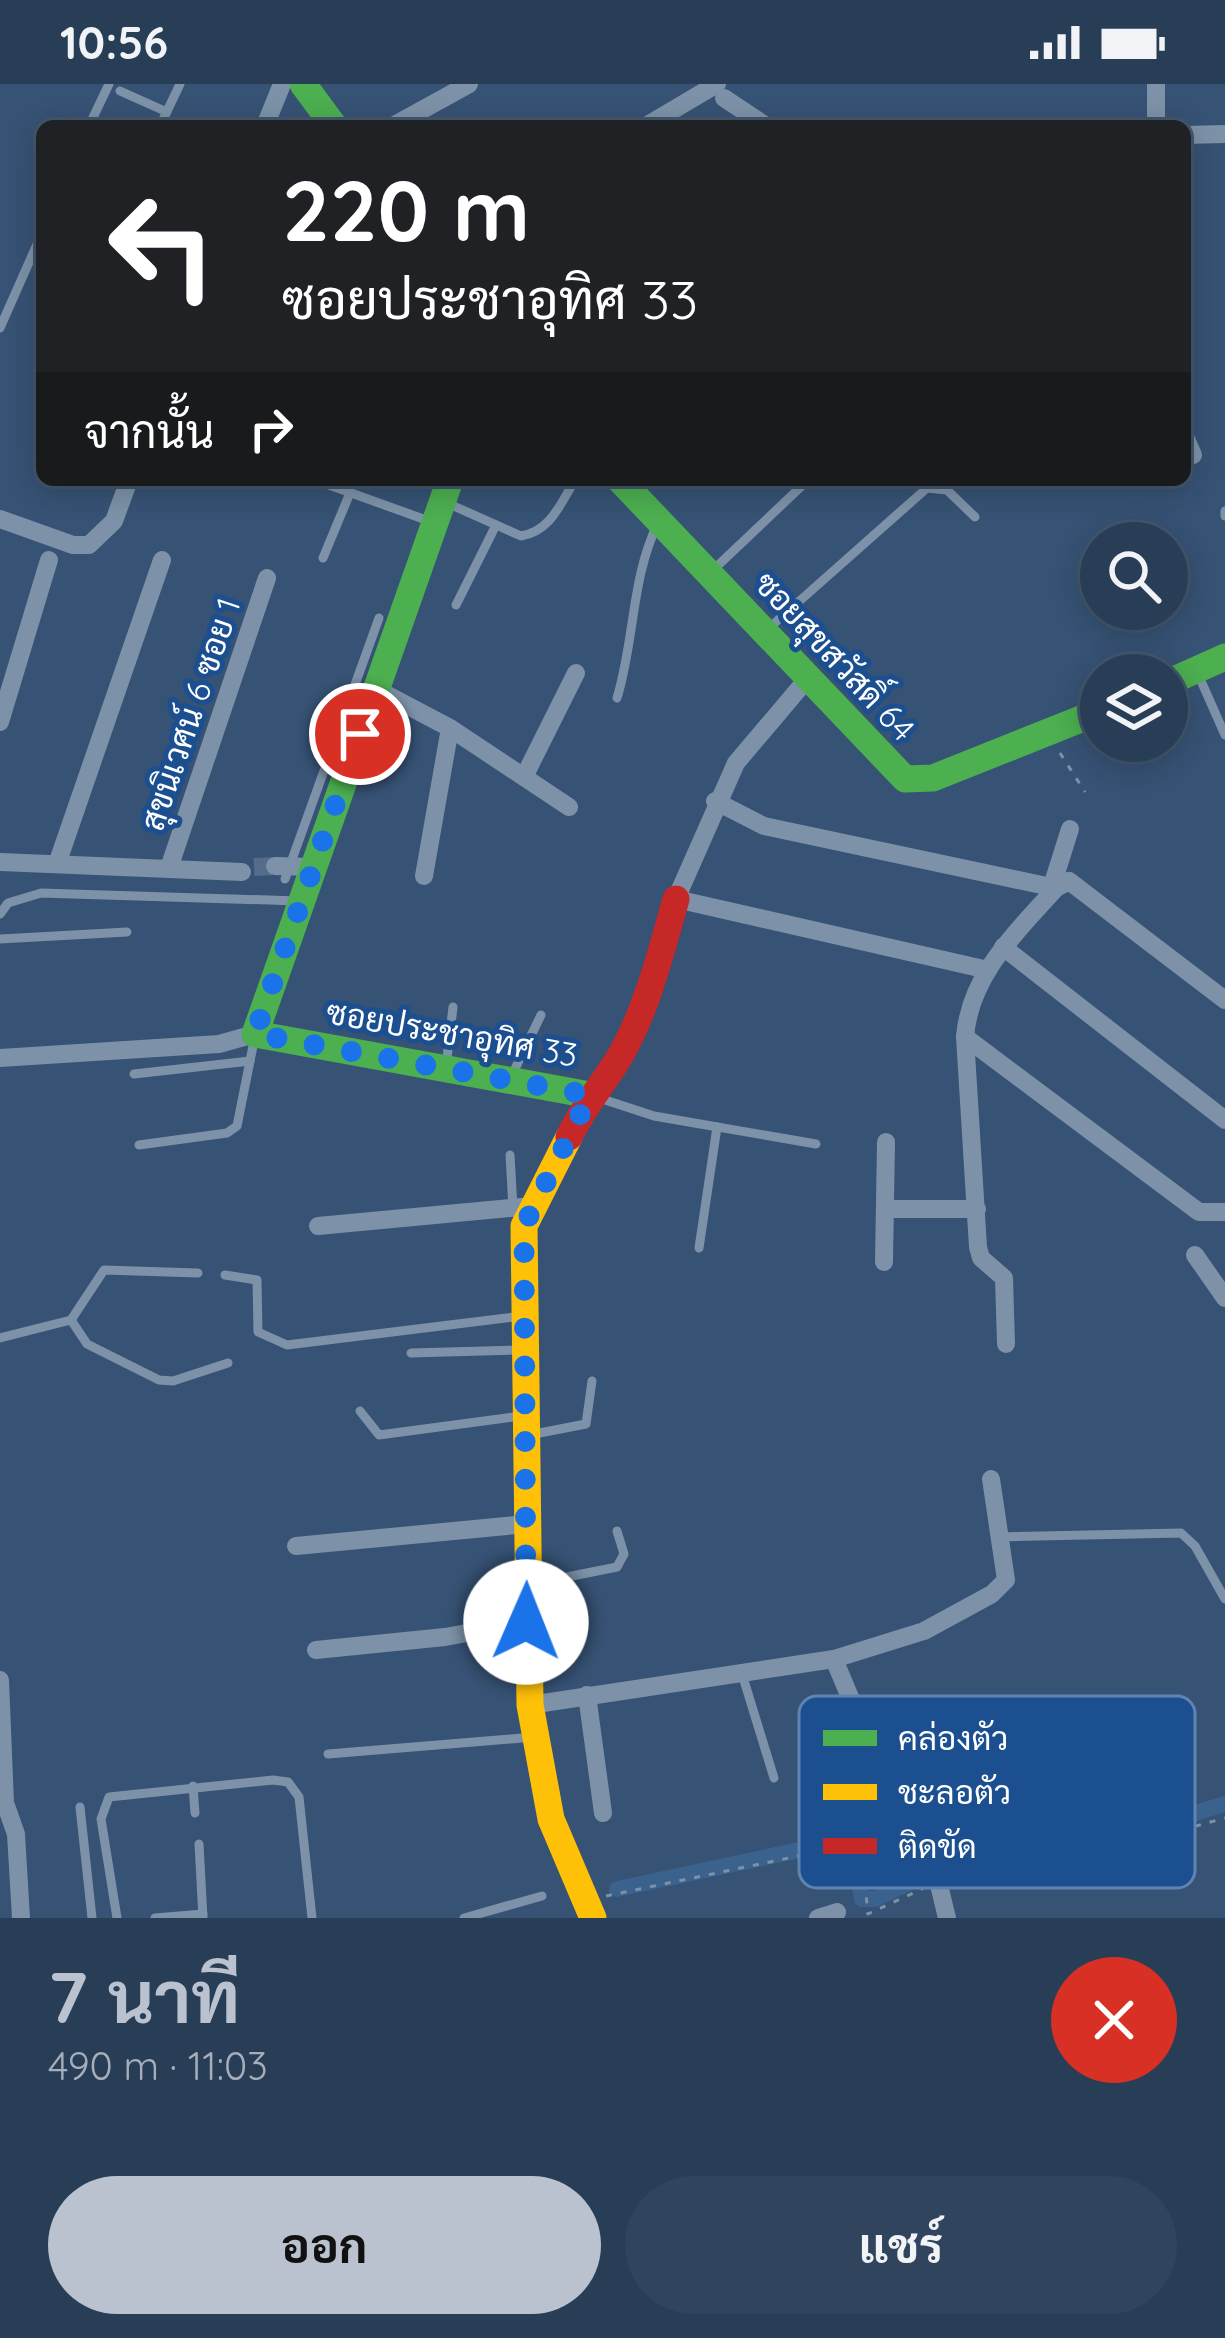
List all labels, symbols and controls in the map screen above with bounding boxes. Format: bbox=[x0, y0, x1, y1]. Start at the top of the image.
text: 10:56 bbox=[60, 14, 168, 70]
text: 220 m bbox=[282, 157, 530, 262]
icon: left bbox=[84, 168, 240, 324]
text: ซอยประชาอุทิศ 33 bbox=[282, 265, 698, 333]
icon: right bbox=[238, 396, 304, 462]
text: จากนั้น bbox=[84, 403, 214, 459]
map controls bbox=[1080, 522, 1188, 762]
button: search bbox=[1080, 522, 1188, 630]
street label: ซอยสุขสวัสดิ์ 64 bbox=[744, 557, 930, 751]
street label: สุขนิเวศน์ 6 ซอย 1 bbox=[131, 592, 251, 837]
button: layers bbox=[1080, 654, 1188, 762]
pin bbox=[309, 683, 411, 785]
icon: arrive bbox=[327, 701, 393, 767]
street label: ซอยประชาอุทิศ 33 bbox=[323, 990, 581, 1078]
position arrow bbox=[463, 1559, 589, 1685]
legend bbox=[799, 1696, 1195, 1888]
text: คล่องตัว bbox=[898, 1717, 1008, 1758]
text: ชะลอตัว bbox=[898, 1771, 1011, 1812]
text: ติดขัด bbox=[898, 1825, 977, 1866]
text: 7 นาที bbox=[48, 1951, 240, 2041]
button: close bbox=[1051, 1957, 1177, 2083]
text: 490 m · 11:03 bbox=[48, 2041, 268, 2090]
button: ออก bbox=[48, 2176, 601, 2314]
button: แชร์ bbox=[625, 2176, 1177, 2314]

